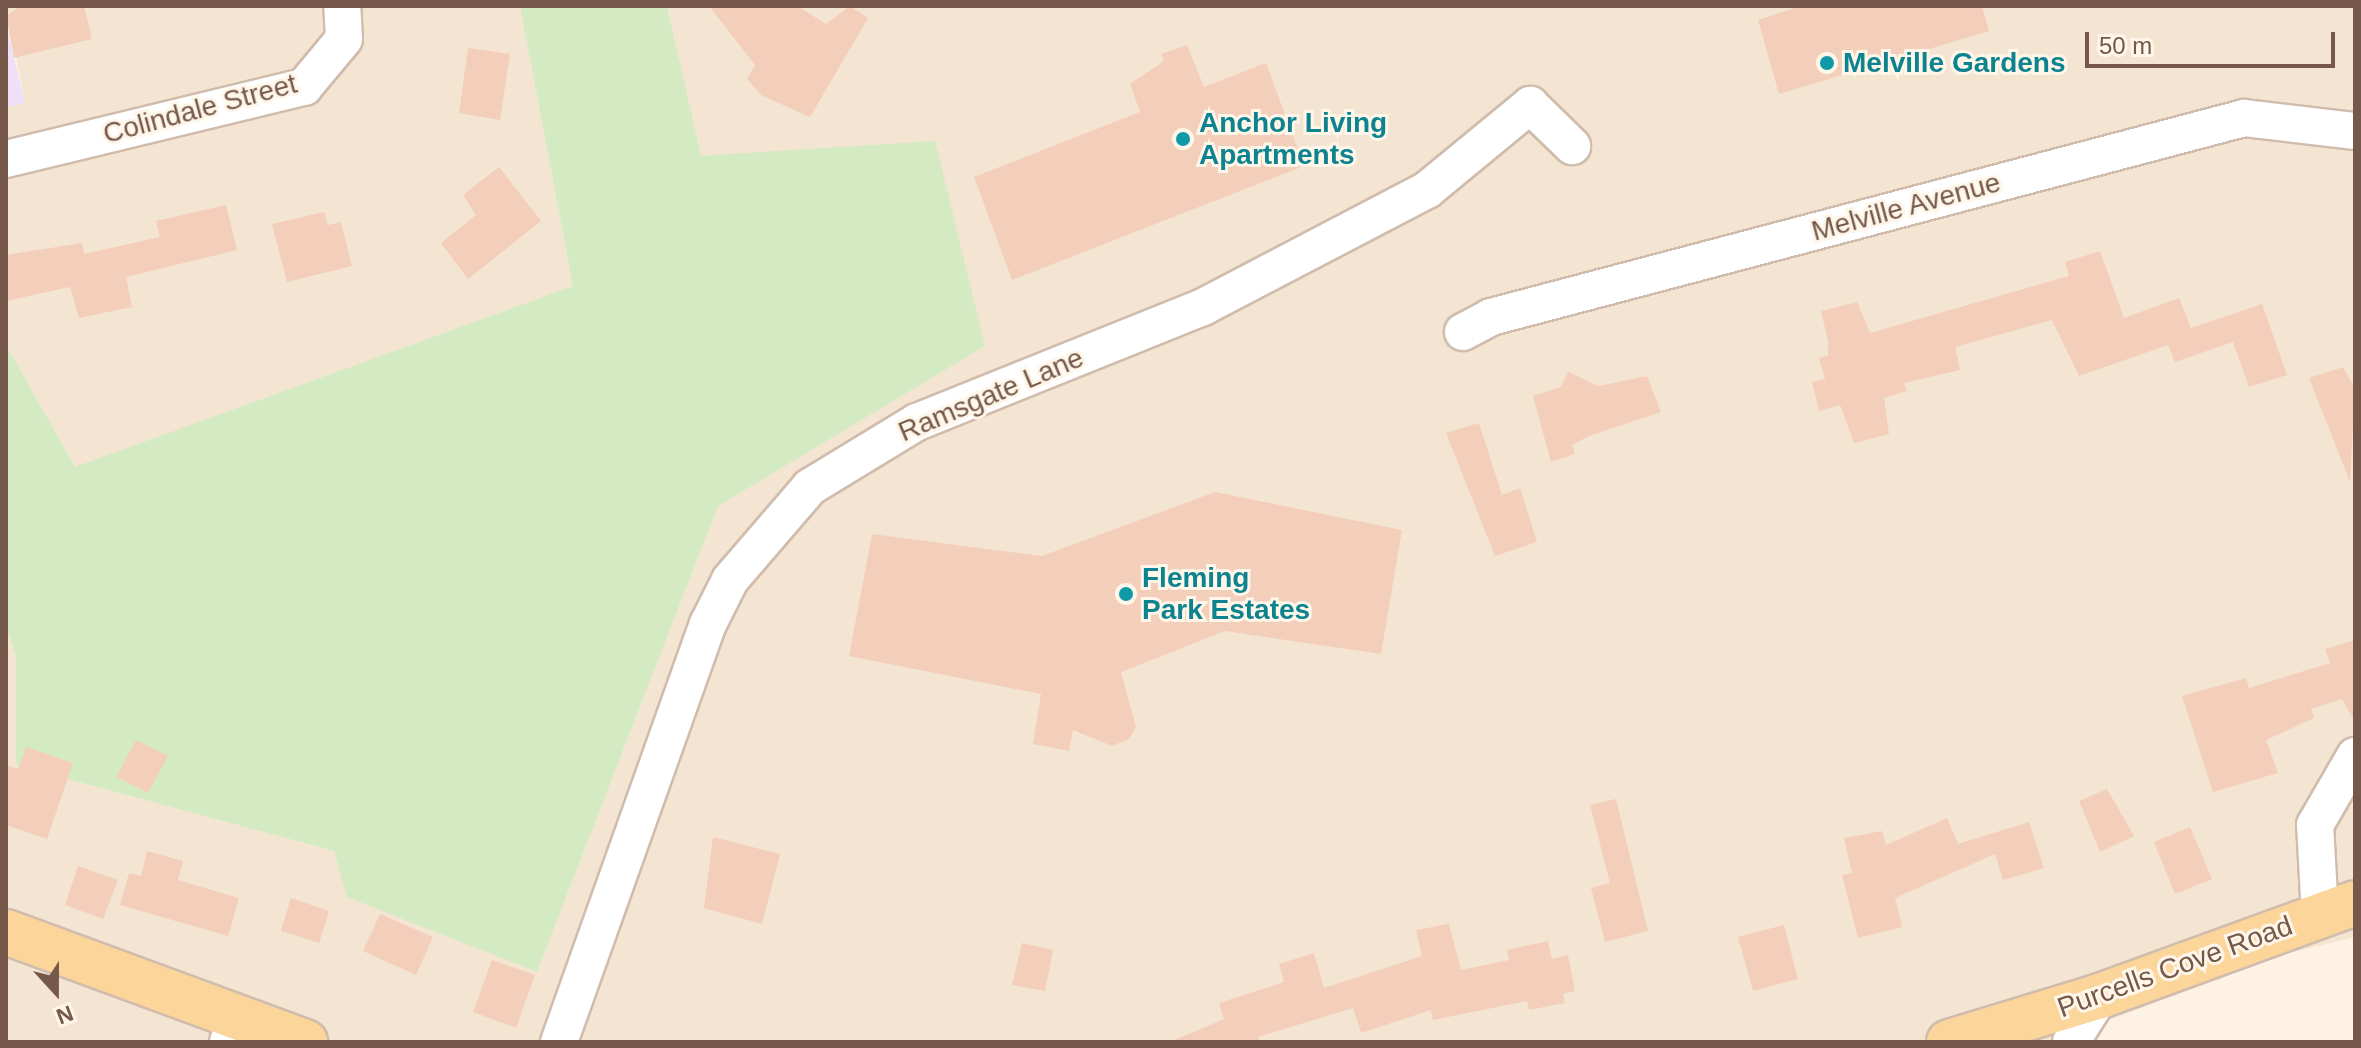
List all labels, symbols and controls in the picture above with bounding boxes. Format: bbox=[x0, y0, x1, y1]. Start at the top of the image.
scale bar bbox=[2089, 16, 2339, 66]
text: 50 m bbox=[2099, 32, 2152, 59]
place label: Melville Gardens bbox=[1843, 46, 2066, 80]
marker: Melville Gardens bbox=[1818, 54, 1836, 72]
street label: Colindale Street bbox=[99, 67, 301, 151]
place label: Anchor Living Apartments bbox=[1199, 106, 1387, 172]
marker: Anchor Living Apartments bbox=[1174, 130, 1192, 148]
street label: Melville Avenue bbox=[1807, 165, 2005, 249]
street label: Ramsgate Lane bbox=[893, 341, 1089, 449]
place label: Fleming Park Estates bbox=[1142, 561, 1310, 627]
marker: Fleming Park Estates bbox=[1117, 585, 1135, 603]
street label: Purcells Cove Road bbox=[2053, 909, 2297, 1025]
north arrow bbox=[16, 952, 96, 1032]
text: N bbox=[53, 1000, 77, 1029]

